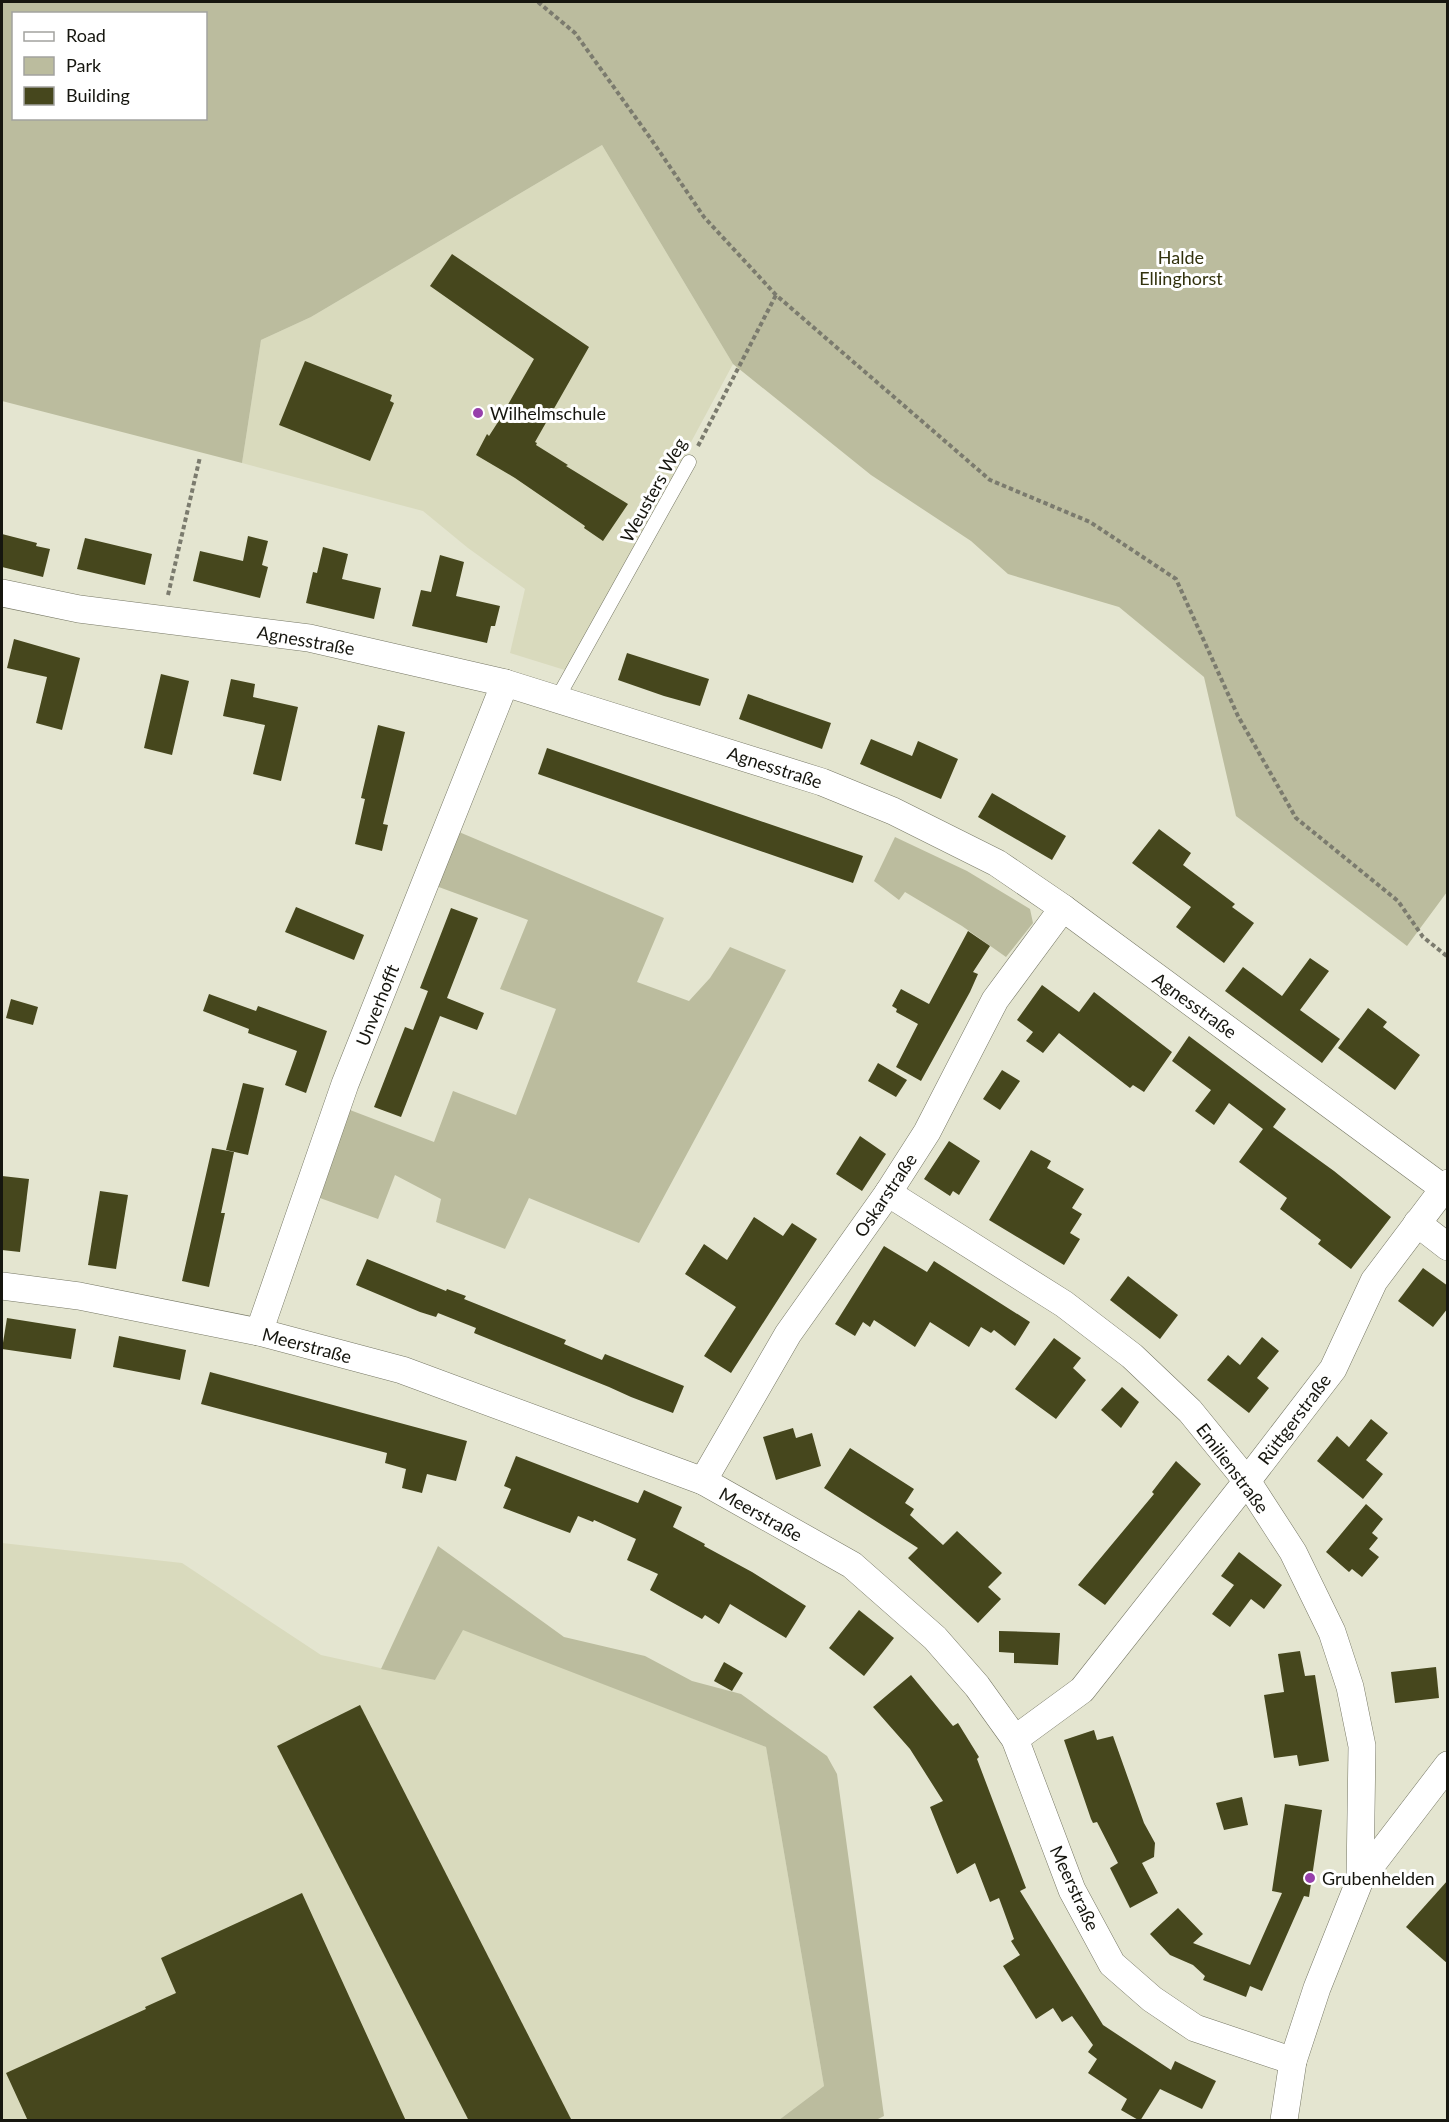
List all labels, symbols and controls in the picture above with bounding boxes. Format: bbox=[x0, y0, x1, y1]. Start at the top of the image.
legend bbox=[12, 12, 207, 120]
text: Road bbox=[66, 24, 106, 46]
text: Park bbox=[66, 54, 102, 76]
text: Building bbox=[66, 84, 130, 106]
park label: Halde Ellinghorst bbox=[1139, 246, 1223, 289]
place label: Wilhelmschule bbox=[490, 402, 606, 424]
marker: Wilhelmschule bbox=[471, 406, 485, 420]
street label: Weusters Weg bbox=[615, 434, 691, 546]
street label: Agnesstraße bbox=[256, 621, 356, 659]
street label: Agnesstraße bbox=[725, 741, 825, 793]
street label: Unverhofft bbox=[351, 961, 403, 1049]
street label: Agnesstraße bbox=[1149, 967, 1241, 1043]
street label: Oskarstraße bbox=[849, 1149, 921, 1241]
street label: Meerstraße bbox=[260, 1323, 354, 1367]
street label: Rüttgerstraße bbox=[1253, 1369, 1335, 1469]
street label: Emilienstraße bbox=[1192, 1419, 1274, 1517]
street label: Meerstraße bbox=[716, 1482, 806, 1546]
street label: Meerstraße bbox=[1046, 1842, 1104, 1934]
place label: Grubenhelden bbox=[1322, 1867, 1435, 1889]
marker: Grubenhelden bbox=[1303, 1871, 1317, 1885]

